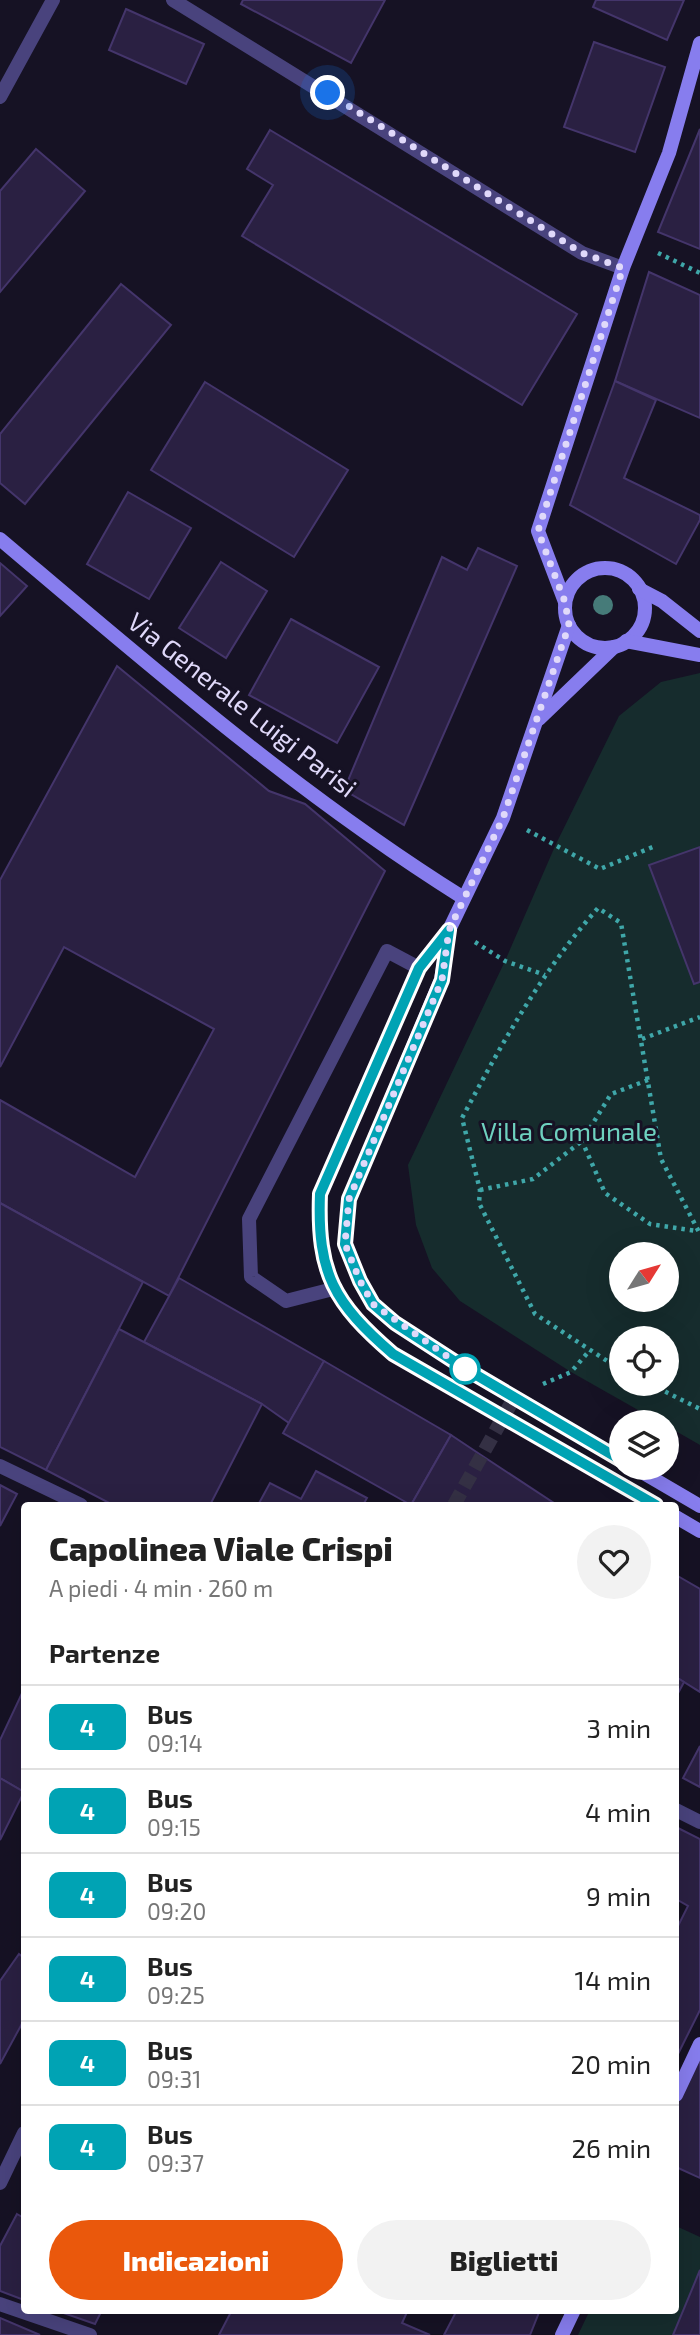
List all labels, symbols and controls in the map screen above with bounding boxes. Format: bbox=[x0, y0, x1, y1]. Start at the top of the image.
your location bbox=[310, 75, 345, 110]
street label: Via Generale Luigi Parisi bbox=[123, 605, 363, 803]
park label: Villa Comunale bbox=[481, 1115, 657, 1146]
north arrow bbox=[609, 1242, 679, 1312]
map controls bbox=[609, 1242, 679, 1480]
button: locate bbox=[609, 1326, 679, 1396]
unlabelled marker bbox=[450, 1354, 480, 1384]
button: layers bbox=[609, 1410, 679, 1480]
button: heart bbox=[577, 1525, 651, 1599]
text: Capolinea Viale Crispi bbox=[49, 1528, 393, 1568]
text: A piedi · 4 min · 260 m bbox=[49, 1574, 273, 1602]
text: Partenze bbox=[49, 1637, 160, 1668]
text: Bus bbox=[147, 1698, 193, 1729]
text: 4 bbox=[80, 1712, 95, 1741]
text: 3 min bbox=[586, 1712, 651, 1743]
text: 09:14 bbox=[147, 1729, 203, 1757]
text: Bus bbox=[147, 1782, 193, 1813]
text: 4 bbox=[80, 1796, 95, 1825]
text: 4 min bbox=[585, 1796, 651, 1827]
text: 09:15 bbox=[147, 1813, 201, 1841]
text: Bus bbox=[147, 1866, 193, 1897]
text: 4 bbox=[80, 1880, 95, 1909]
text: 9 min bbox=[586, 1880, 651, 1911]
text: 09:20 bbox=[147, 1897, 206, 1925]
text: Bus bbox=[147, 1950, 193, 1981]
text: 4 bbox=[80, 1964, 95, 1993]
text: 14 min bbox=[575, 1964, 651, 1995]
text: 09:25 bbox=[147, 1981, 205, 2009]
text: Bus bbox=[147, 2034, 193, 2065]
text: 4 bbox=[80, 2048, 95, 2077]
text: 20 min bbox=[571, 2048, 651, 2079]
text: 09:31 bbox=[147, 2065, 201, 2093]
text: Bus bbox=[147, 2118, 193, 2149]
text: 4 bbox=[80, 2132, 95, 2161]
text: 26 min bbox=[571, 2132, 651, 2163]
text: 09:37 bbox=[147, 2149, 204, 2177]
button: Indicazioni bbox=[49, 2220, 343, 2300]
button: Biglietti bbox=[357, 2220, 651, 2300]

